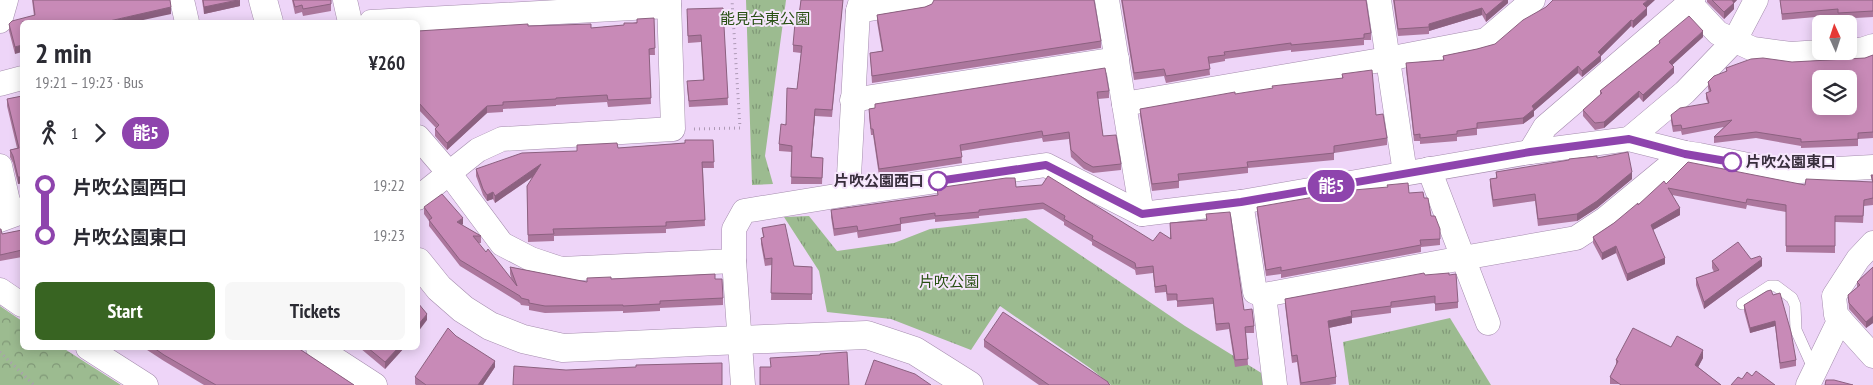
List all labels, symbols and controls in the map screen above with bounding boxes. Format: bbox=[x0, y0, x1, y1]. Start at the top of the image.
park label: 能見台東公園 bbox=[720, 9, 810, 28]
north arrow bbox=[1812, 15, 1858, 60]
map controls bbox=[1812, 15, 1857, 115]
text: 2 min bbox=[35, 34, 92, 71]
text: ¥260 bbox=[369, 51, 405, 75]
button: layers bbox=[1812, 70, 1857, 115]
text: 19:21 – 19:23 · Bus bbox=[35, 72, 143, 92]
icon: walk bbox=[35, 119, 63, 147]
icon: forward bbox=[86, 119, 114, 147]
text: 能5 bbox=[132, 121, 159, 144]
text: 1 bbox=[71, 123, 78, 143]
marker: 片吹公園東口 bbox=[1722, 152, 1742, 172]
place label: 片吹公園東口 bbox=[1746, 152, 1836, 171]
line badge: 能5 bbox=[1308, 170, 1354, 202]
place label: 片吹公園西口 bbox=[834, 171, 924, 190]
marker: 片吹公園西口 bbox=[928, 171, 948, 191]
text: 能5 bbox=[1318, 174, 1344, 197]
text: 片吹公園西口 bbox=[73, 175, 187, 199]
text: 19:22 bbox=[373, 175, 405, 195]
text: 片吹公園東口 bbox=[73, 225, 187, 249]
text: 19:23 bbox=[373, 225, 405, 245]
park label: 片吹公園 bbox=[919, 272, 979, 291]
button: Start bbox=[35, 282, 215, 340]
button: Tickets bbox=[225, 282, 405, 340]

